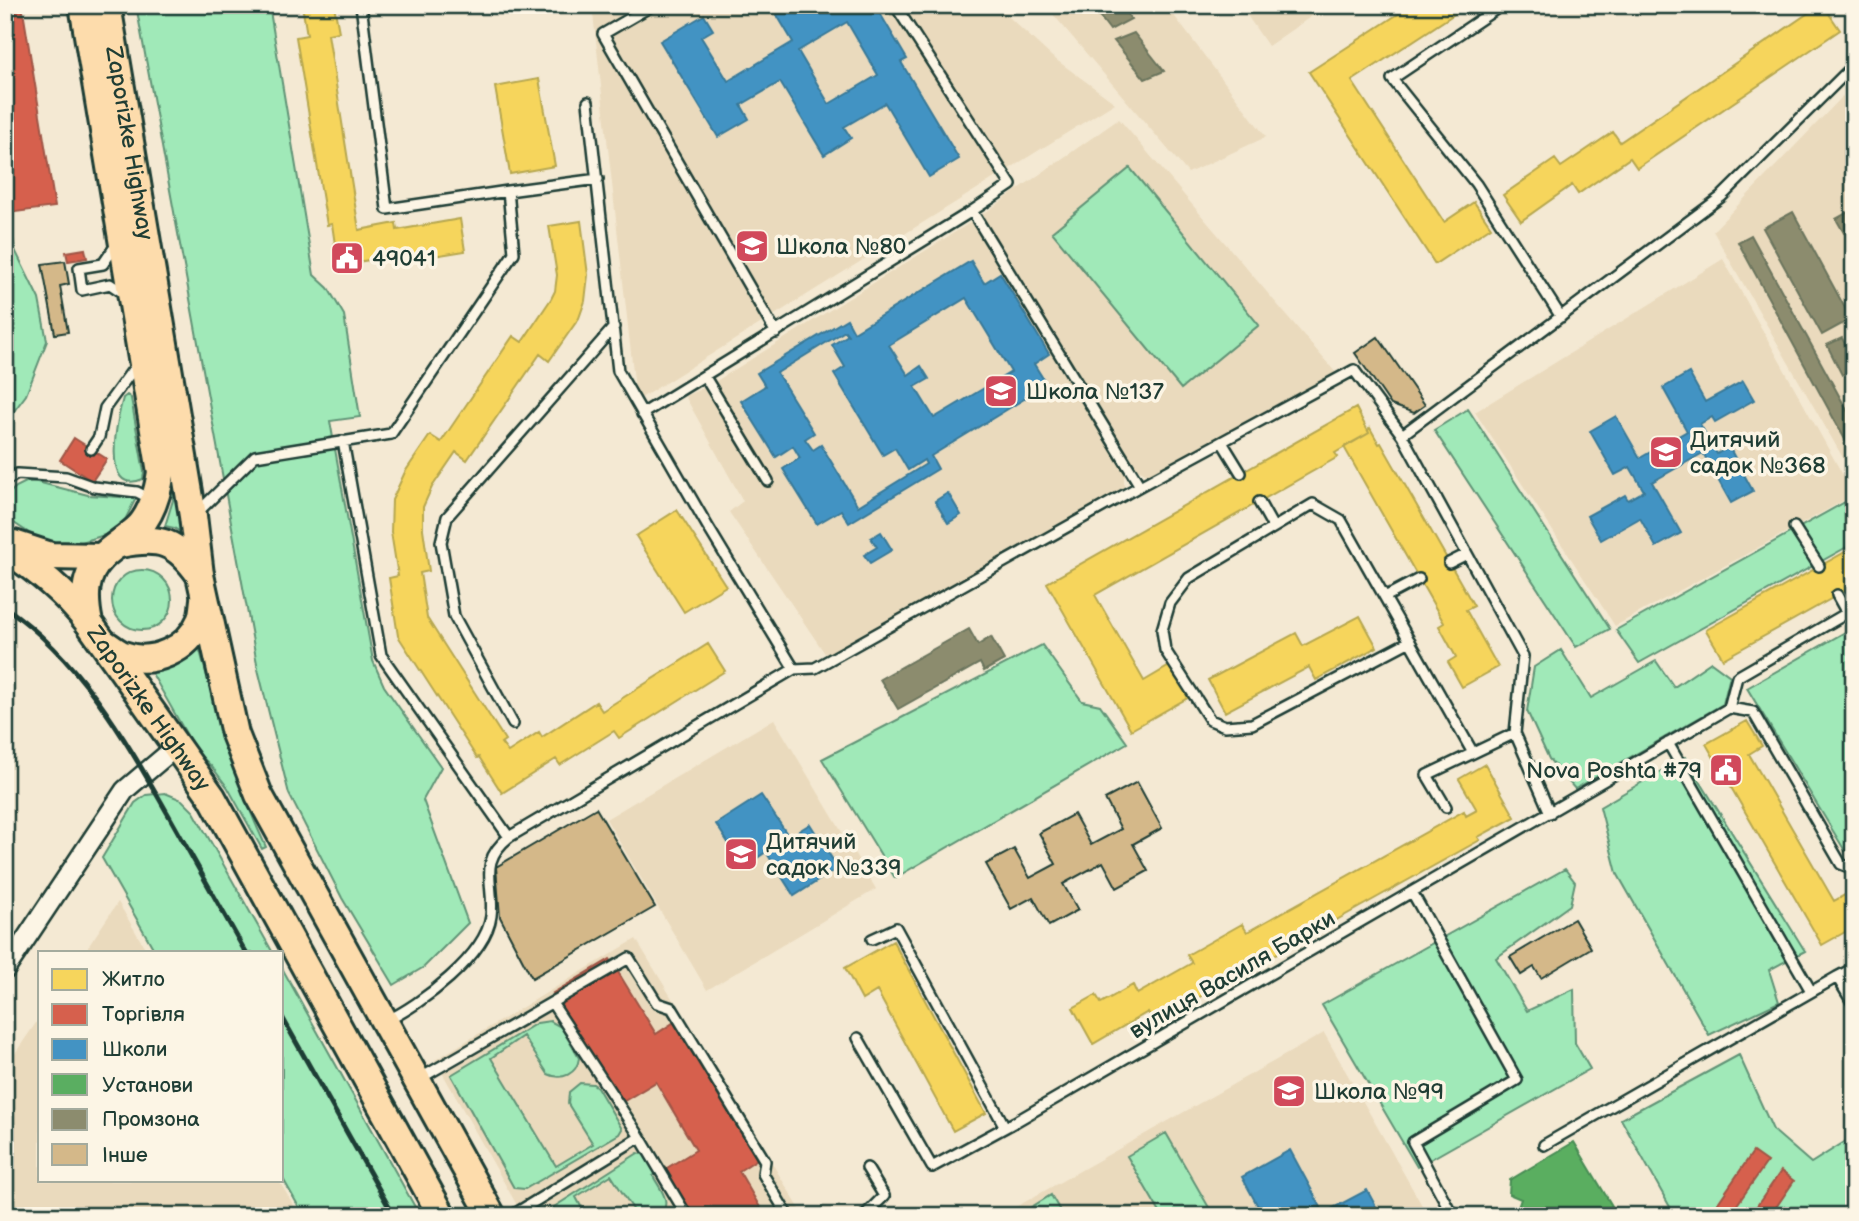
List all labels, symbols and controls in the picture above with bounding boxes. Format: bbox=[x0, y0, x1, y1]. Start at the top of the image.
street label: Zaporizke Highway bbox=[99, 43, 159, 243]
school or university icon: Школа №80 bbox=[733, 227, 771, 265]
place label: Школа №80 bbox=[776, 233, 906, 261]
public building icon: 49041 bbox=[328, 239, 366, 277]
place label: 49041 bbox=[372, 245, 436, 273]
school or university icon: Школа №137 bbox=[982, 372, 1020, 410]
place label: Школа №137 bbox=[1026, 378, 1164, 406]
place label: Дитячий садок №368 bbox=[1690, 426, 1826, 480]
school or university icon: Дитячий садок №368 bbox=[1647, 433, 1685, 471]
street label: Zaporizke Highway bbox=[80, 620, 217, 797]
public building icon: Nova Poshta #79 bbox=[1707, 751, 1745, 789]
place label: Nova Poshta #79 bbox=[1526, 757, 1702, 785]
place label: Дитячий садок №339 bbox=[766, 828, 902, 882]
school or university icon: Дитячий садок №339 bbox=[722, 835, 760, 873]
street label: вулиця Василя Барки bbox=[1125, 904, 1340, 1045]
legend bbox=[38, 951, 284, 1182]
text: Житло bbox=[102, 967, 165, 992]
text: Торгівля bbox=[102, 1002, 185, 1027]
text: Школи bbox=[102, 1037, 168, 1062]
school or university icon: Школа №99 bbox=[1270, 1072, 1308, 1110]
text: Установи bbox=[102, 1073, 193, 1098]
place label: Школа №99 bbox=[1314, 1078, 1444, 1106]
text: Промзона bbox=[102, 1107, 200, 1132]
text: Інше bbox=[102, 1143, 148, 1168]

